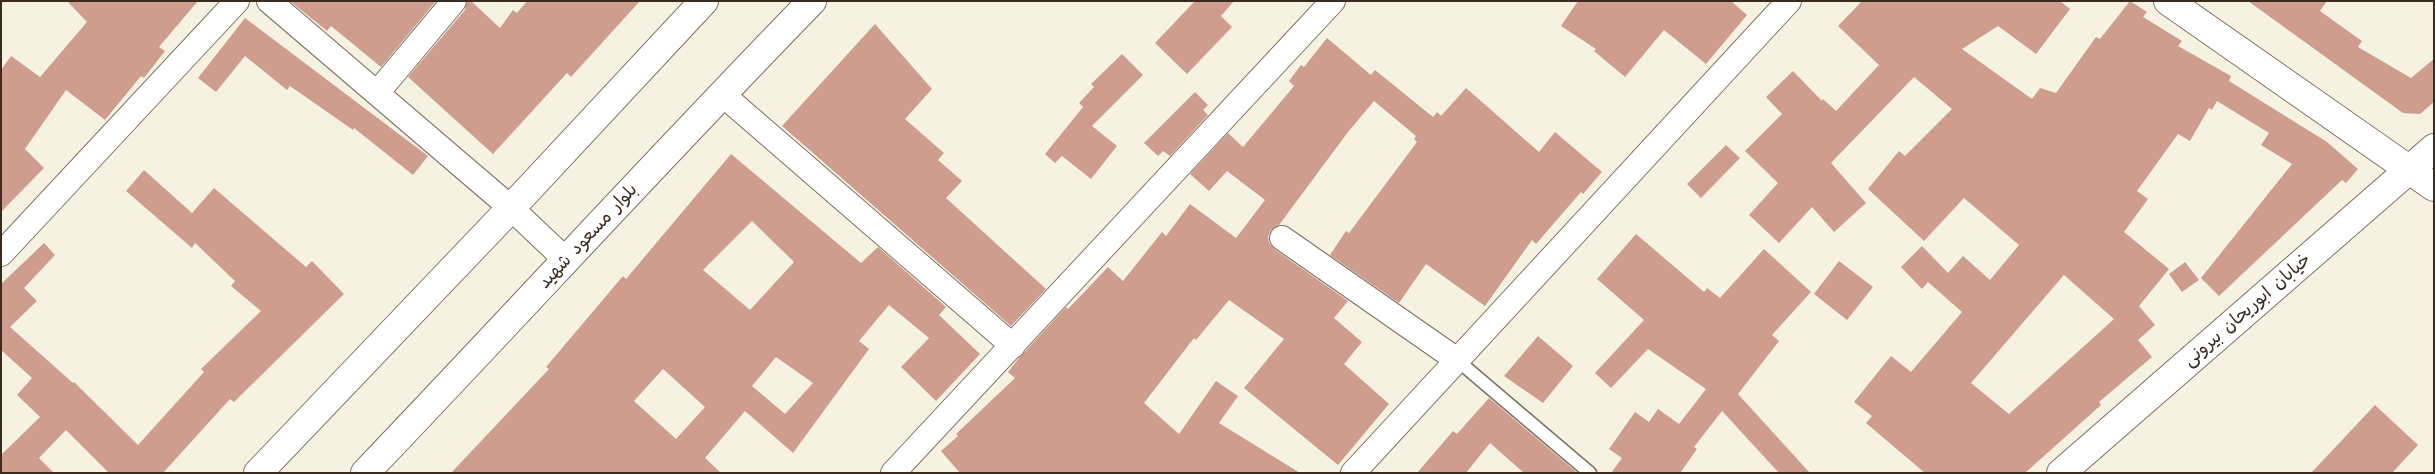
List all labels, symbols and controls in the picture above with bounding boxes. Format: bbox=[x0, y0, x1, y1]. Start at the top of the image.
street label: بلوار مسعود شهید bbox=[535, 180, 643, 294]
street label: خیابان ابوریحان بیرونی bbox=[2180, 250, 2316, 372]

